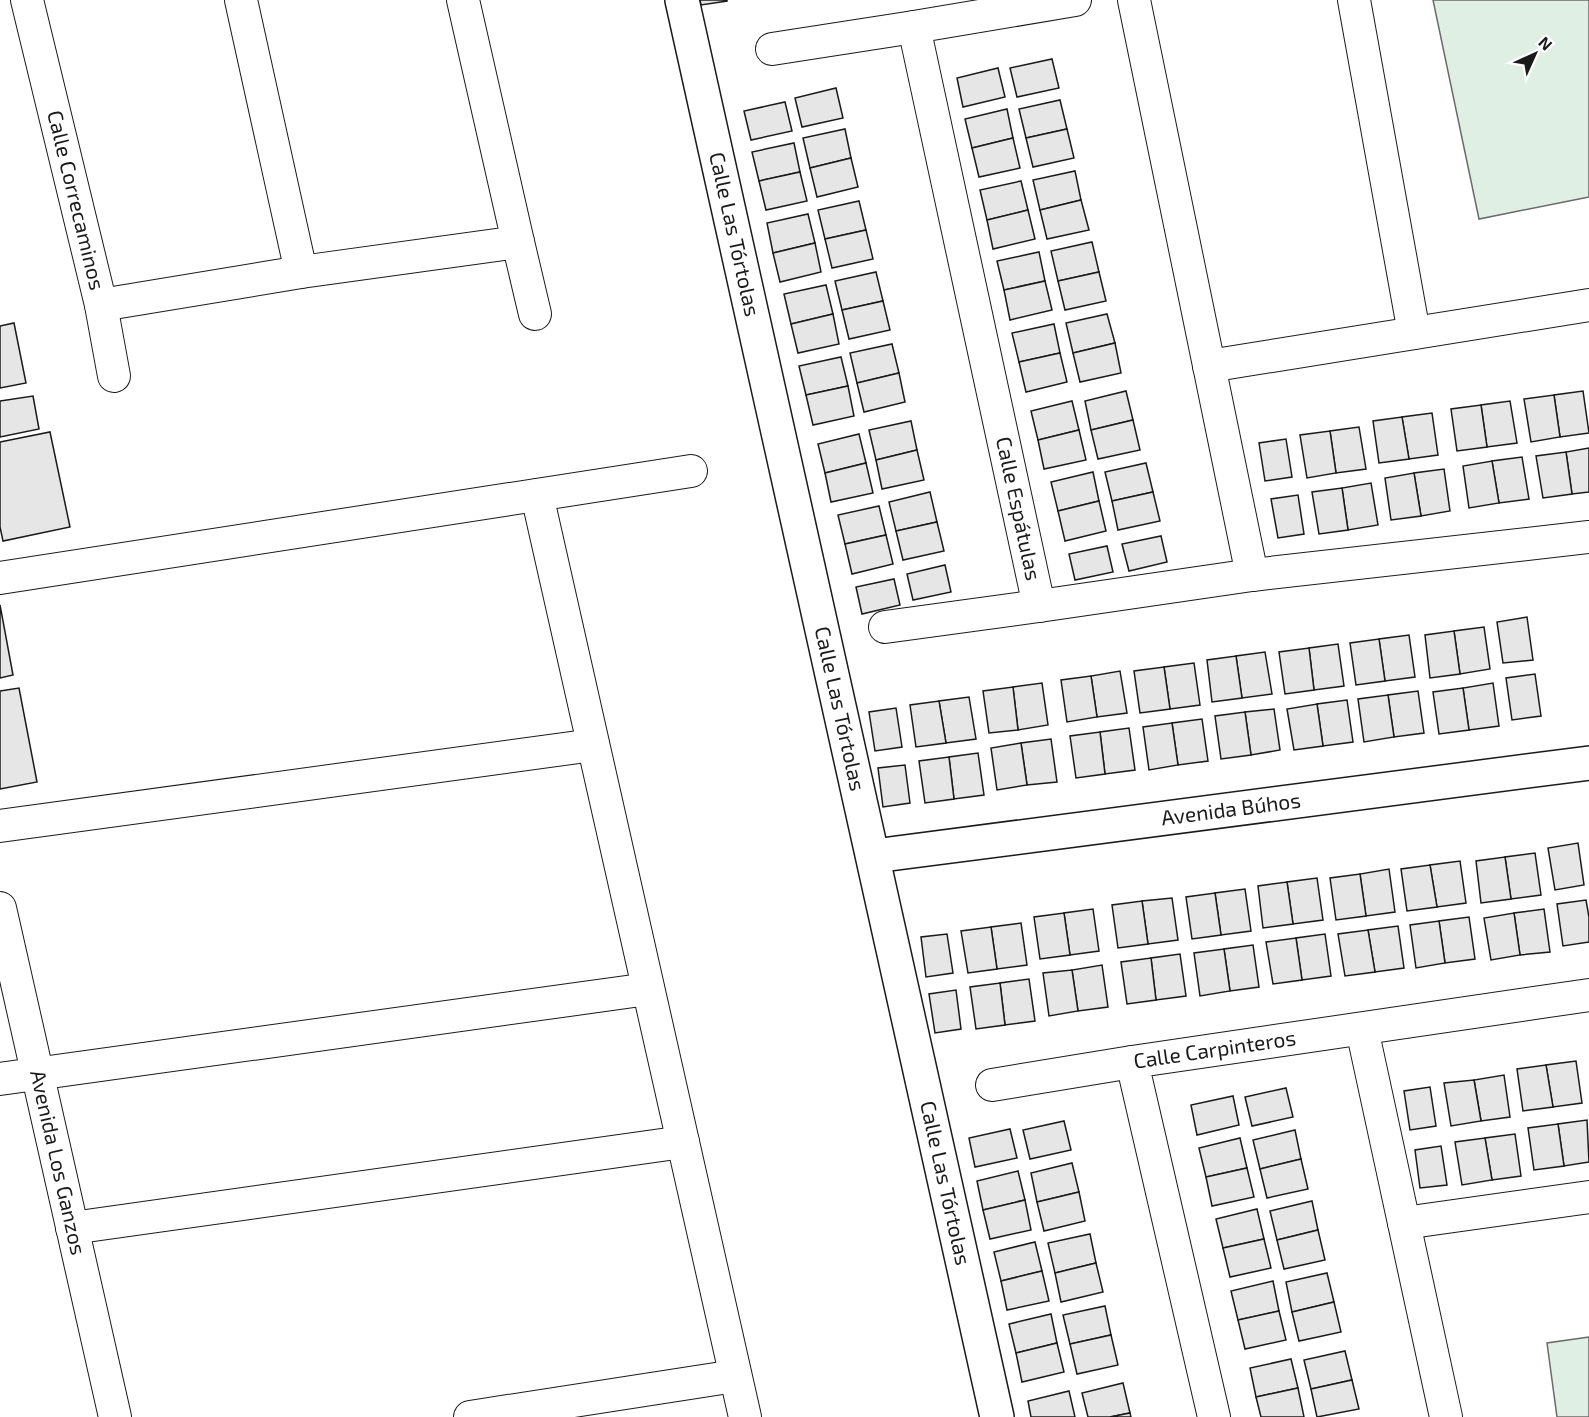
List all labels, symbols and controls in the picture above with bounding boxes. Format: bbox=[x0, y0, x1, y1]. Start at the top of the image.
north arrow bbox=[1505, 24, 1565, 84]
text: N bbox=[1535, 32, 1557, 54]
street label: Calle Correcaminos bbox=[43, 107, 111, 292]
street label: Calle Las Tórtolas bbox=[705, 149, 766, 319]
street label: Calle Espátulas bbox=[992, 434, 1047, 583]
street label: Calle Las Tórtolas bbox=[811, 624, 871, 793]
street label: Avenida Búhos bbox=[1160, 787, 1302, 830]
street label: Calle Carpinteros bbox=[1132, 1024, 1297, 1073]
street label: Avenida Los Ganzos bbox=[26, 1067, 92, 1257]
street label: Calle Las Tórtolas bbox=[916, 1098, 977, 1267]

